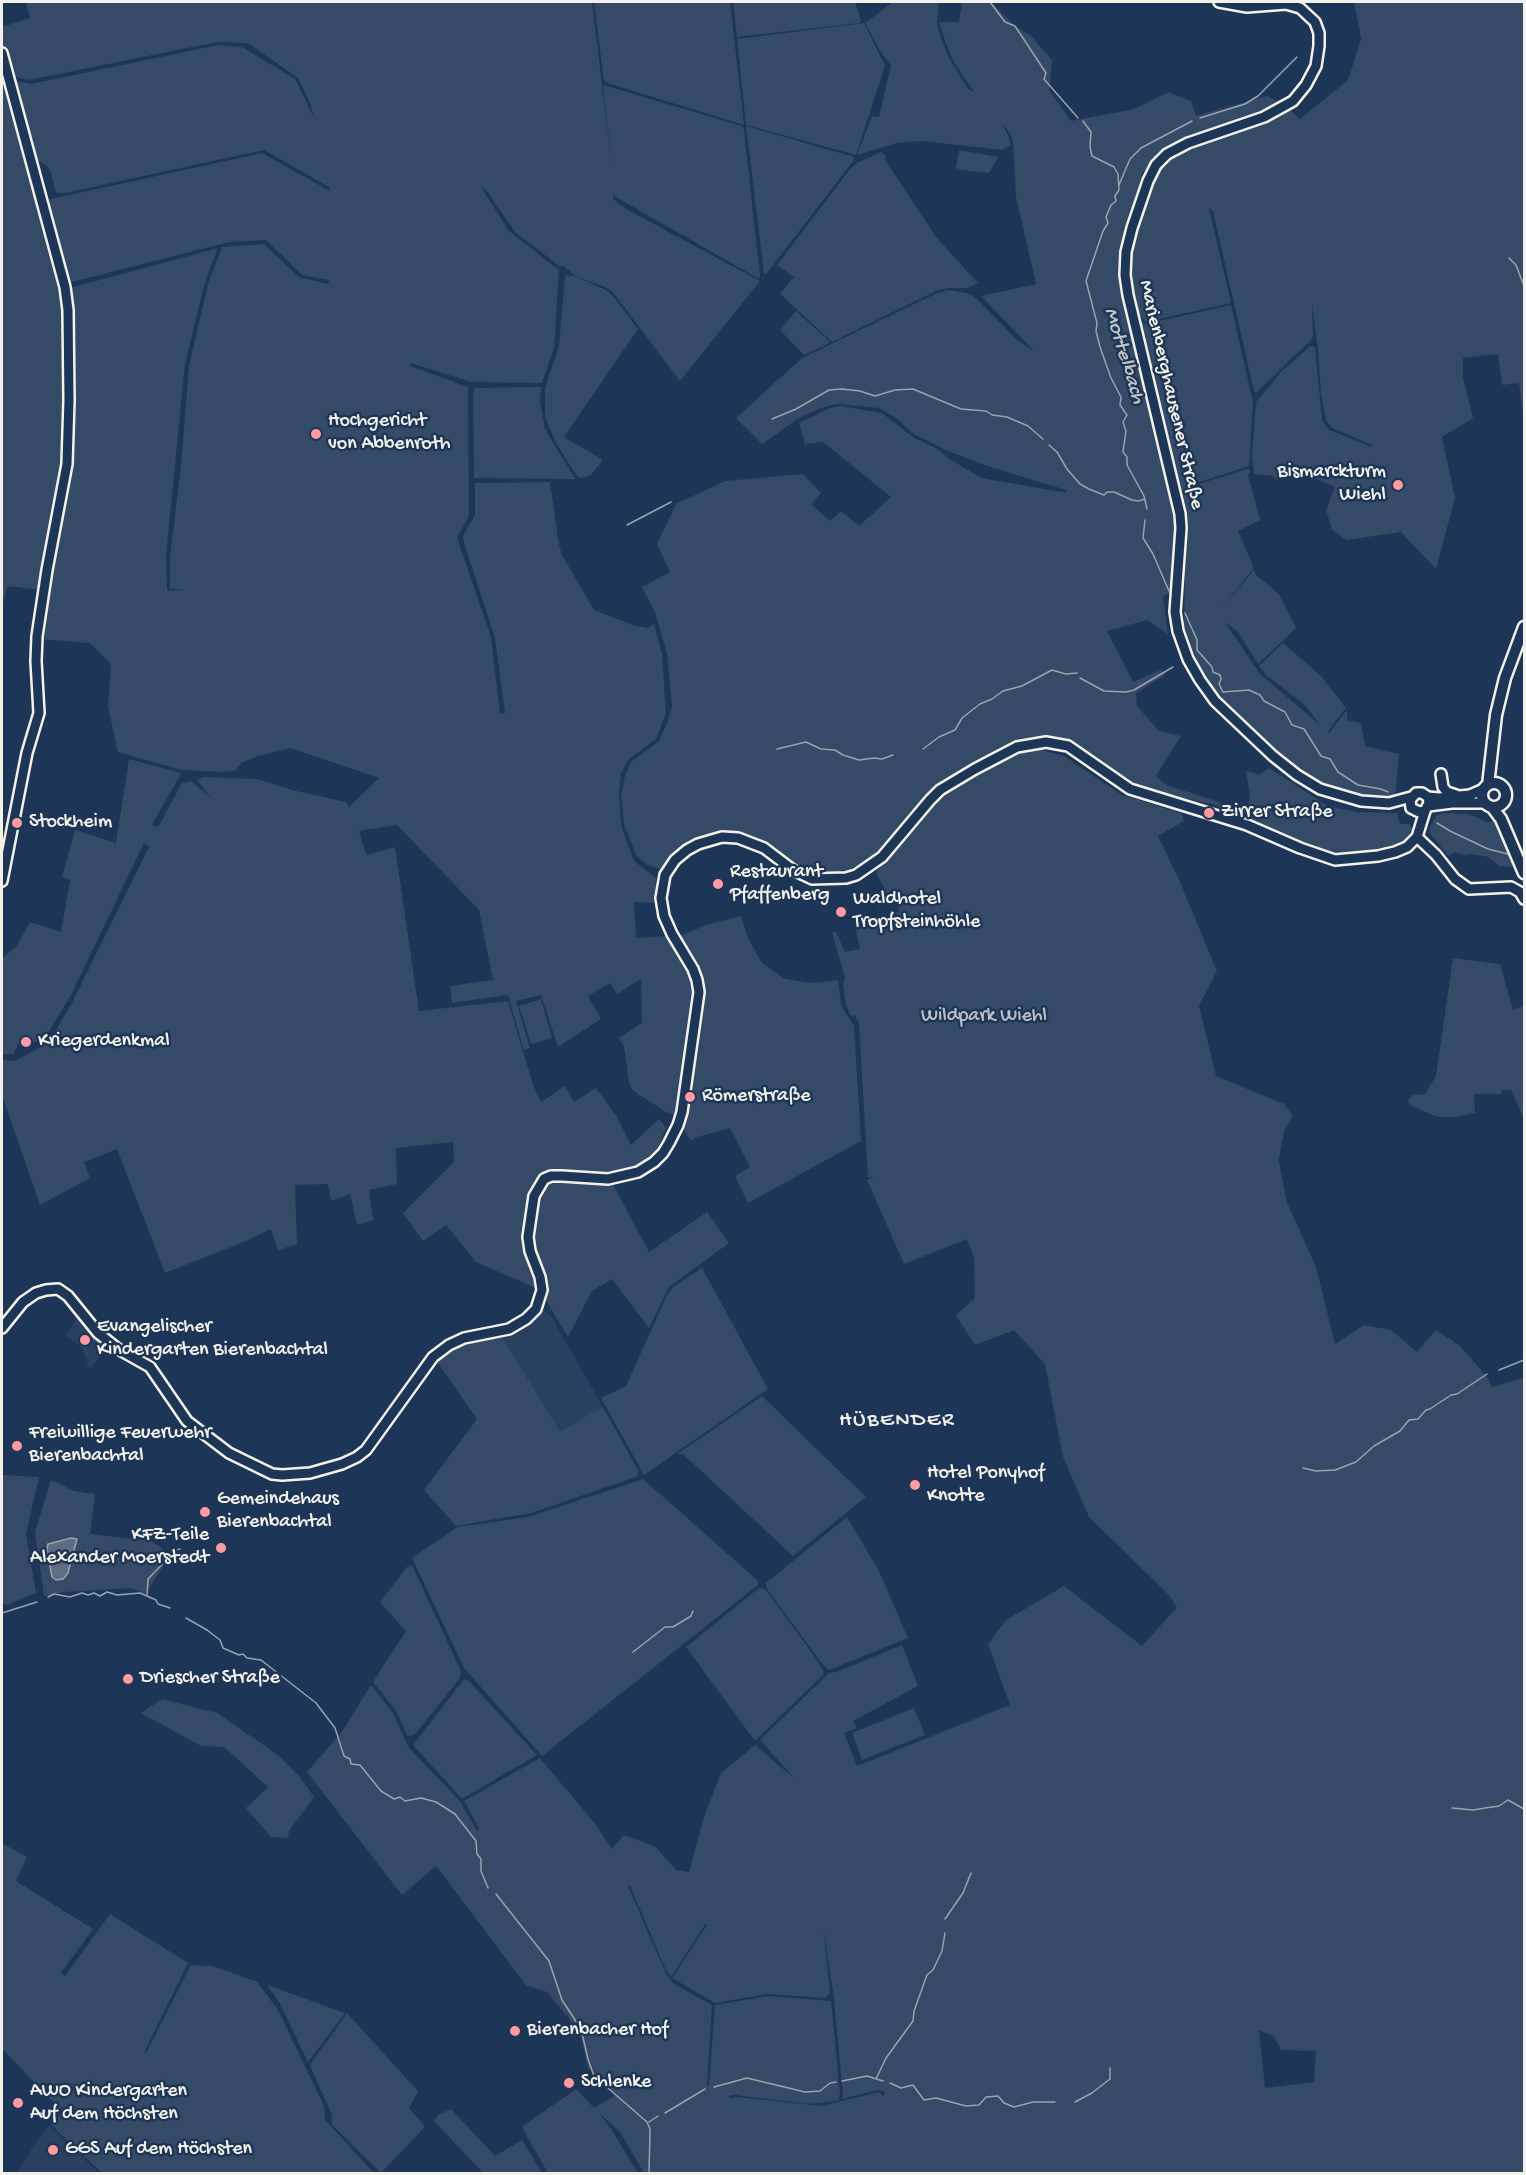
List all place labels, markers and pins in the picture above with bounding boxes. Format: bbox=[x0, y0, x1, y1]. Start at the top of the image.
place label: Hochgericht von Abbenroth bbox=[328, 410, 451, 457]
marker: Hochgericht von Abbenroth bbox=[309, 427, 323, 441]
place label: Bismarckturm Wiehl bbox=[1277, 461, 1386, 508]
marker: Bismarckturm Wiehl bbox=[1391, 478, 1405, 492]
place label: Zirrer Straße bbox=[1221, 801, 1333, 825]
marker: Zirrer Straße bbox=[1202, 806, 1216, 820]
place label: Stockheim bbox=[29, 811, 112, 835]
marker: Stockheim bbox=[10, 816, 24, 830]
place label: Restaurant Pfaffenberg bbox=[730, 861, 830, 908]
marker: Restaurant Pfaffenberg bbox=[711, 877, 725, 891]
place label: Waldhotel Tropfsteinhöhle bbox=[853, 888, 980, 935]
marker: Waldhotel Tropfsteinhöhle bbox=[834, 905, 848, 919]
place label: Kriegerdenkmal bbox=[38, 1030, 170, 1054]
marker: Kriegerdenkmal bbox=[19, 1035, 33, 1049]
place label: Römerstraße bbox=[702, 1085, 811, 1109]
marker: Römerstraße bbox=[683, 1090, 697, 1104]
place label: Evangelischer Kindergarten Bierenbachtal bbox=[97, 1316, 328, 1363]
marker: Evangelischer Kindergarten Bierenbachtal bbox=[78, 1333, 92, 1347]
place label: Freiwillige Feuerwehr Bierenbachtal bbox=[29, 1422, 211, 1469]
marker: Freiwillige Feuerwehr Bierenbachtal bbox=[10, 1439, 24, 1453]
place label: Hotel Ponyhof Knotte bbox=[927, 1462, 1044, 1509]
marker: Hotel Ponyhof Knotte bbox=[908, 1478, 922, 1492]
place label: Gemeindehaus Bierenbachtal bbox=[217, 1488, 339, 1535]
marker: Gemeindehaus Bierenbachtal bbox=[198, 1505, 212, 1519]
place label: KFZ-Teile Alexander Moerstedt bbox=[30, 1524, 209, 1571]
marker: KFZ-Teile Alexander Moerstedt bbox=[214, 1541, 228, 1555]
place label: Driescher Straße bbox=[140, 1667, 280, 1691]
marker: Driescher Straße bbox=[121, 1672, 135, 1686]
place label: Bierenbacher Hof bbox=[527, 2019, 668, 2043]
marker: Bierenbacher Hof bbox=[508, 2024, 522, 2038]
place label: Schlenke bbox=[581, 2071, 651, 2095]
marker: Schlenke bbox=[562, 2076, 576, 2090]
place label: AWO Kindergarten Auf dem Höchsten bbox=[30, 2080, 187, 2127]
marker: AWO Kindergarten Auf dem Höchsten bbox=[11, 2096, 25, 2110]
place label: GGS Auf dem Höchsten bbox=[65, 2138, 252, 2162]
marker: GGS Auf dem Höchsten bbox=[46, 2143, 60, 2157]

